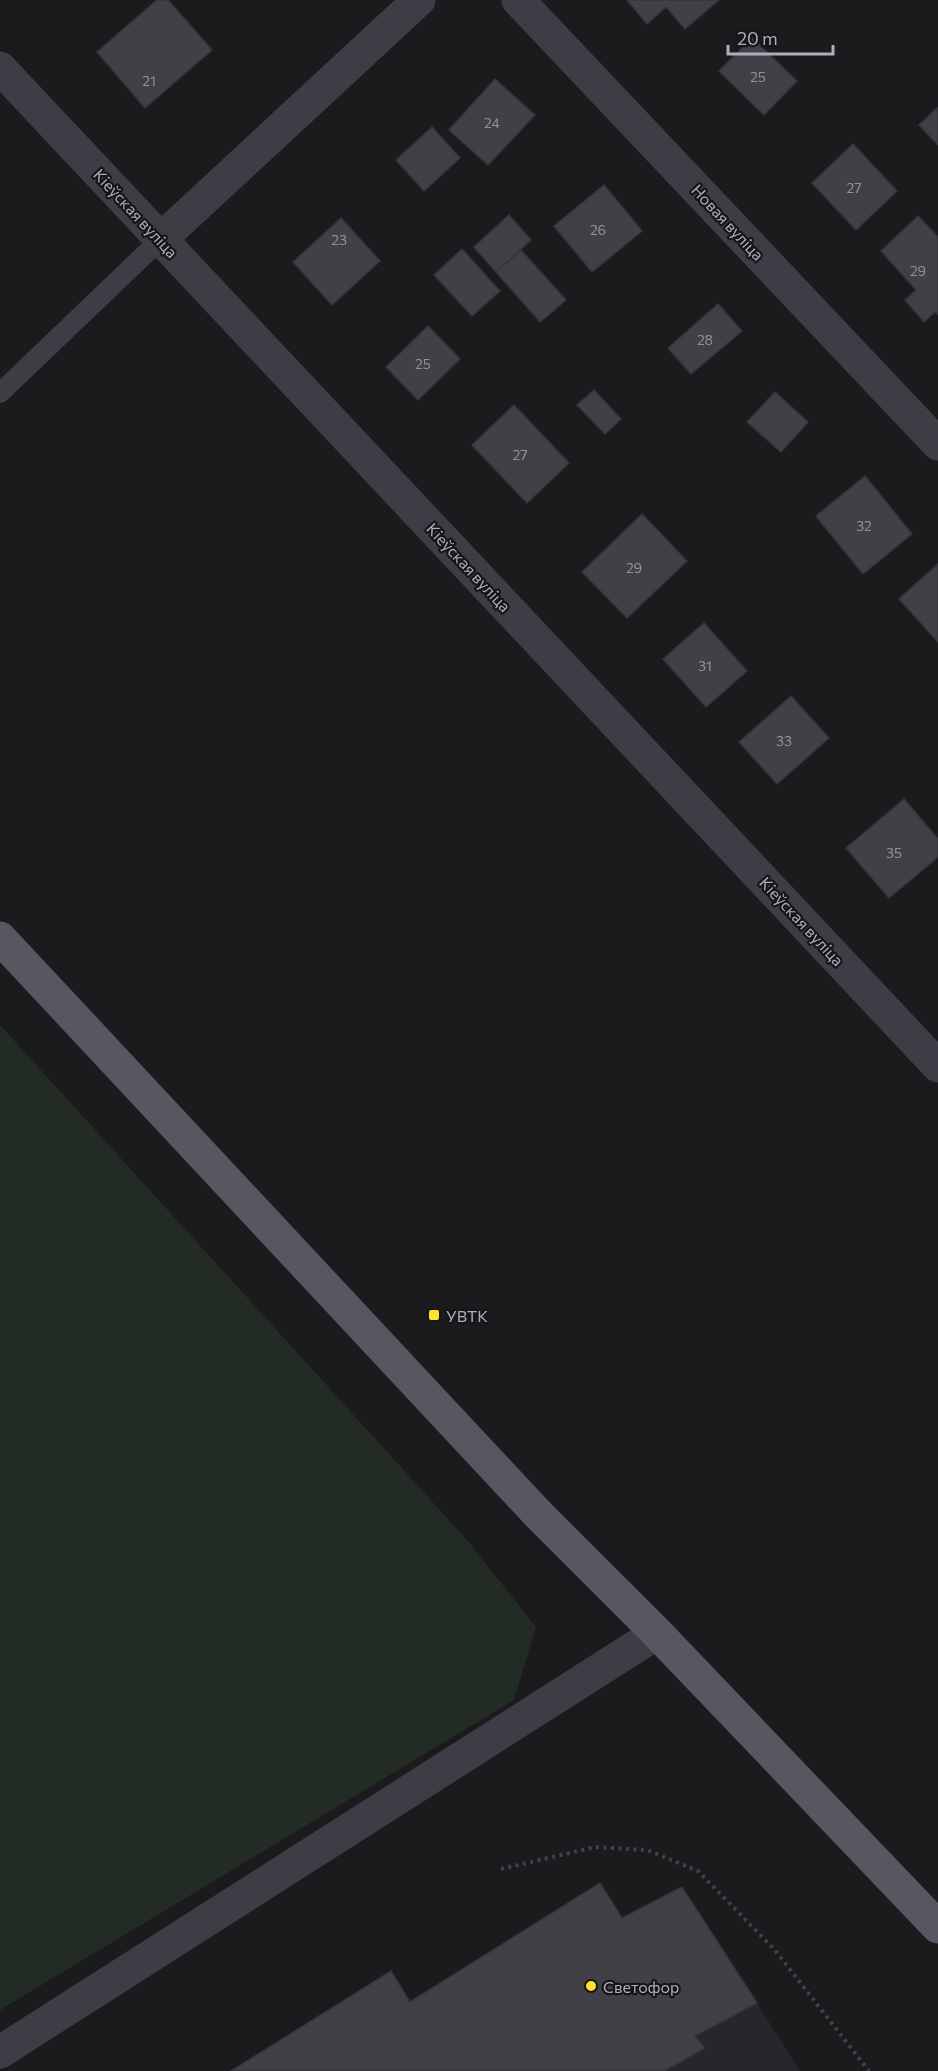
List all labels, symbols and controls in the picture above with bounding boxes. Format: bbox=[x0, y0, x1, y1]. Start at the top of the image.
scale bar bbox=[728, 18, 833, 56]
text: 20 m bbox=[737, 27, 778, 49]
house number: 25 bbox=[750, 68, 766, 85]
house number: 21 bbox=[142, 72, 156, 89]
house number: 24 bbox=[484, 114, 501, 131]
street label: Кіеўская вуліца bbox=[90, 165, 182, 261]
house number: 27 bbox=[846, 179, 862, 196]
street label: Новая вуліца bbox=[688, 180, 768, 264]
house number: 26 bbox=[590, 221, 606, 238]
house number: 23 bbox=[331, 231, 347, 248]
house number: 29 bbox=[910, 262, 926, 279]
house number: 28 bbox=[697, 331, 713, 348]
house number: 25 bbox=[415, 355, 431, 372]
house number: 27 bbox=[512, 446, 528, 463]
house number: 32 bbox=[856, 517, 872, 534]
street label: Кіеўская вуліца bbox=[423, 519, 515, 615]
house number: 29 bbox=[626, 559, 642, 576]
house number: 31 bbox=[698, 657, 712, 674]
house number: 33 bbox=[776, 732, 792, 749]
house number: 35 bbox=[886, 844, 902, 861]
street label: Кіеўская вуліца bbox=[756, 873, 848, 969]
place label: УВТК bbox=[446, 1306, 488, 1325]
marker: УВТК bbox=[427, 1308, 441, 1322]
place label: Светофор bbox=[603, 1977, 679, 1996]
marker: Светофор bbox=[584, 1979, 598, 1993]

